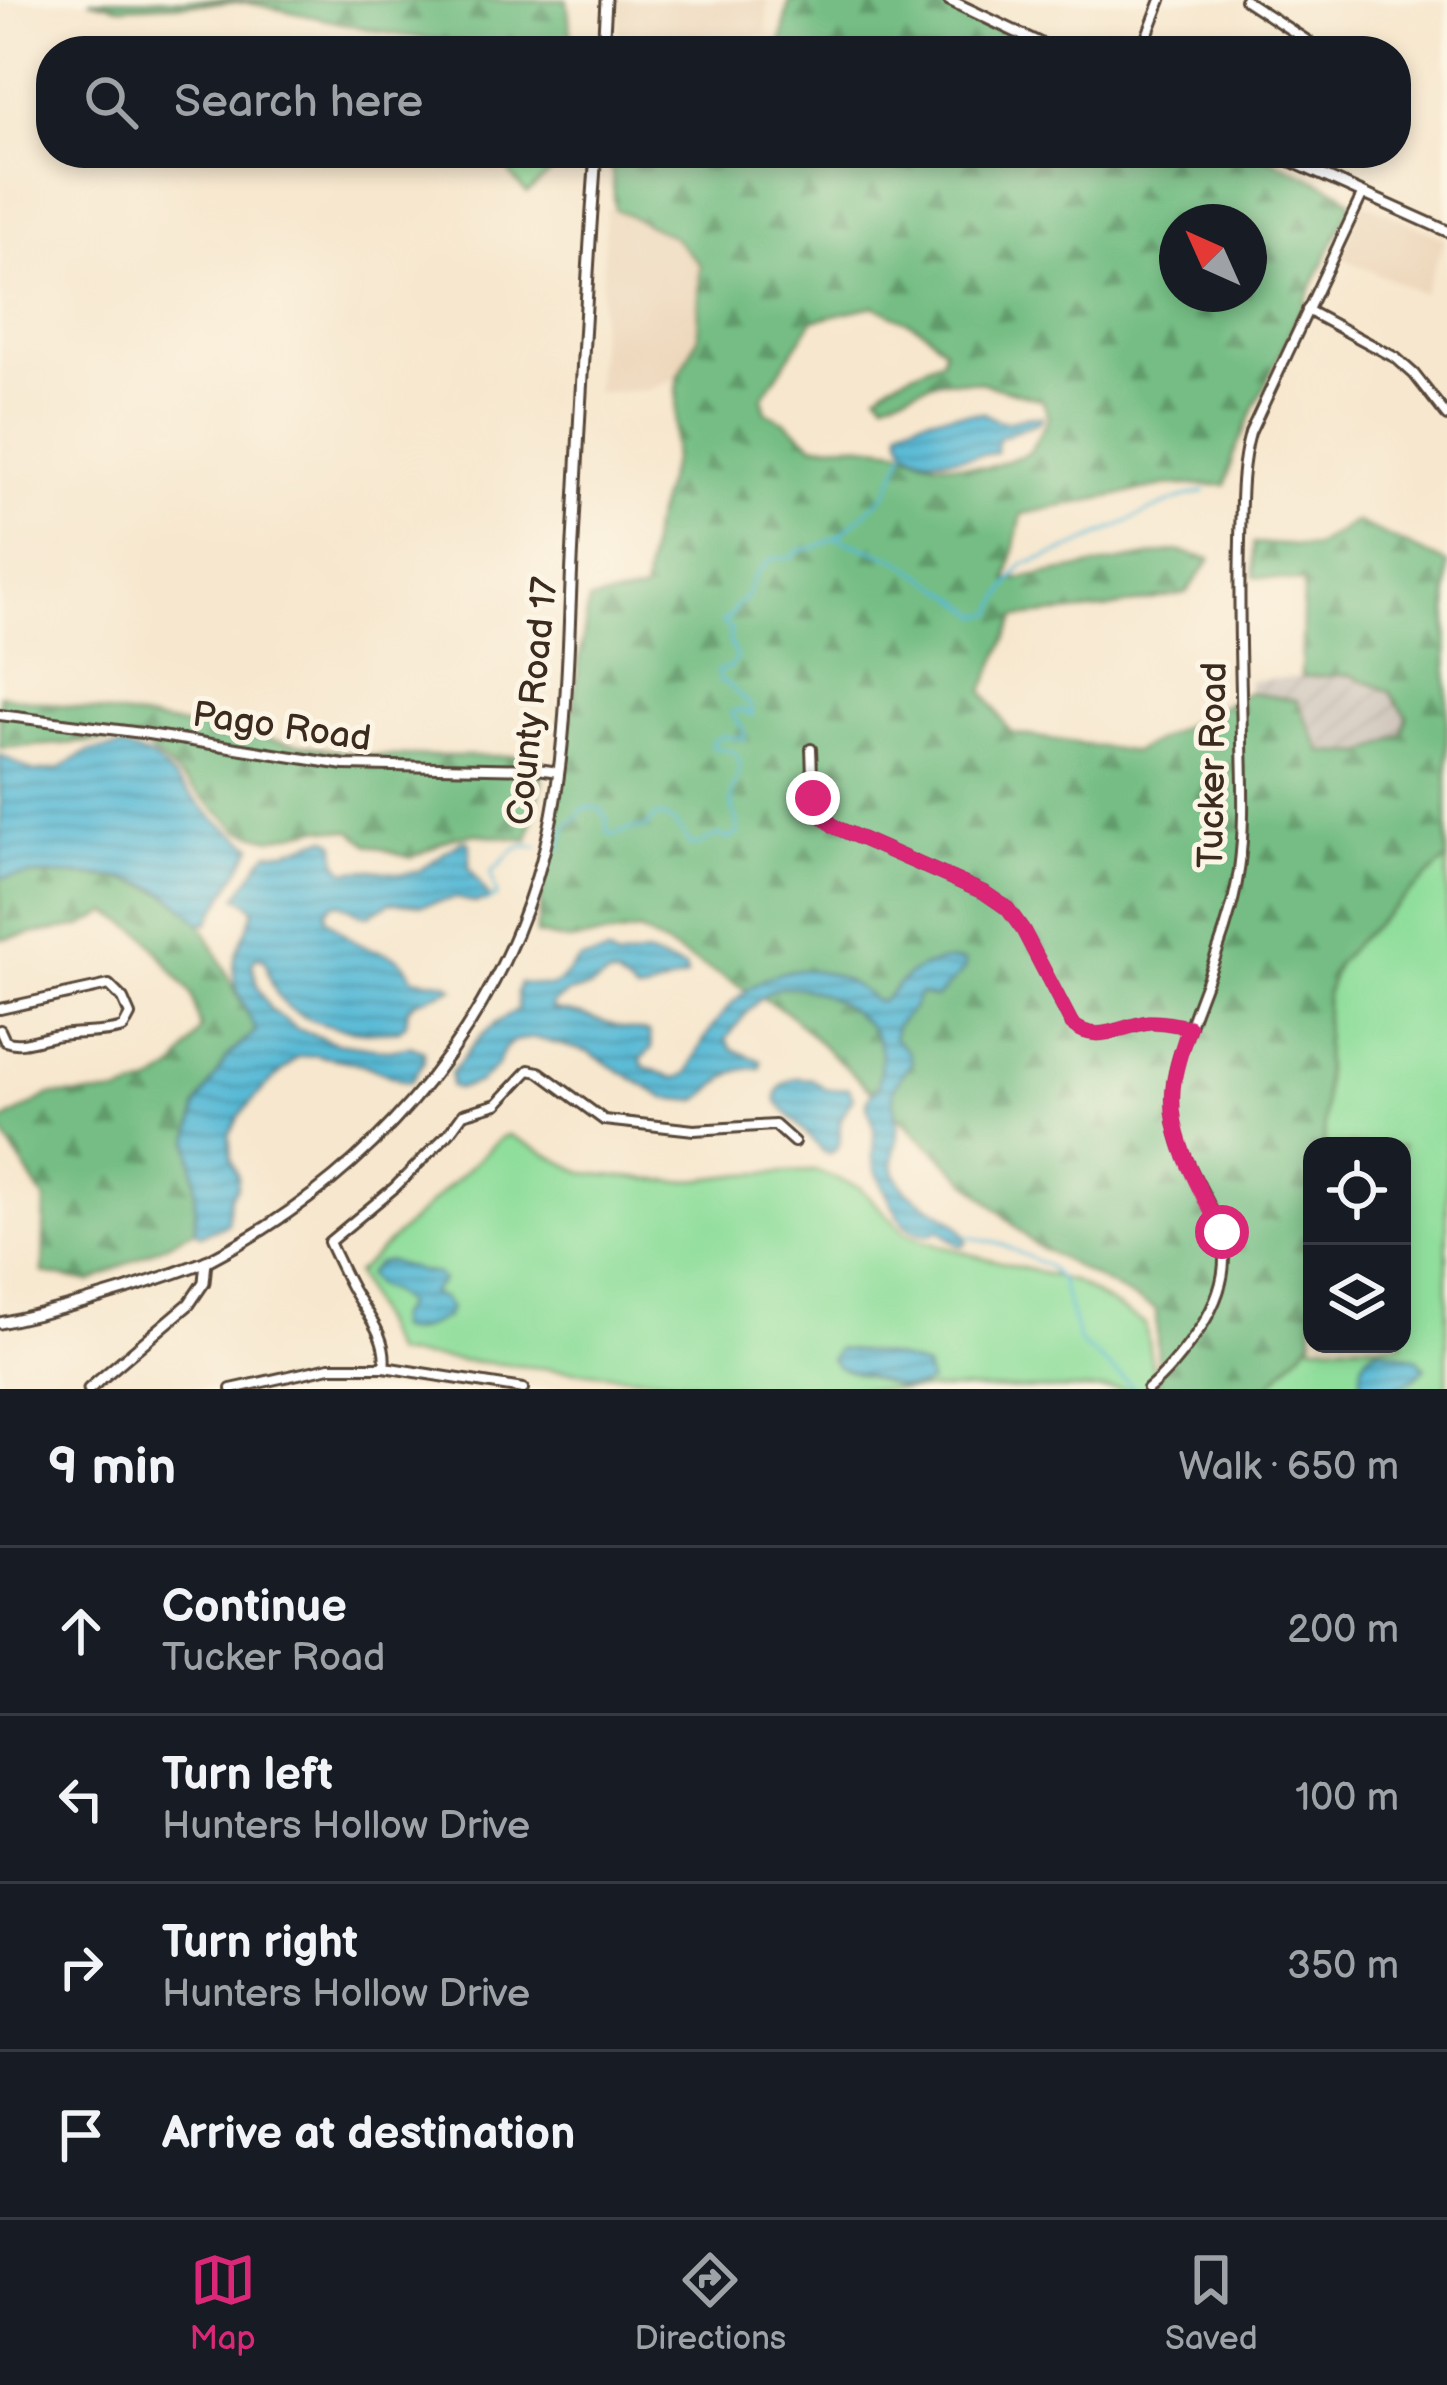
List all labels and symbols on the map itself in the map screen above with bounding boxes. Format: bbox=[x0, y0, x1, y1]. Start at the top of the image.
north arrow bbox=[1159, 204, 1267, 312]
street label: County Road 17 bbox=[499, 575, 568, 827]
street label: Tucker Road bbox=[1190, 662, 1237, 869]
street label: Pago Road bbox=[190, 694, 374, 761]
route end bbox=[786, 771, 840, 825]
route start bbox=[1195, 1205, 1249, 1259]

